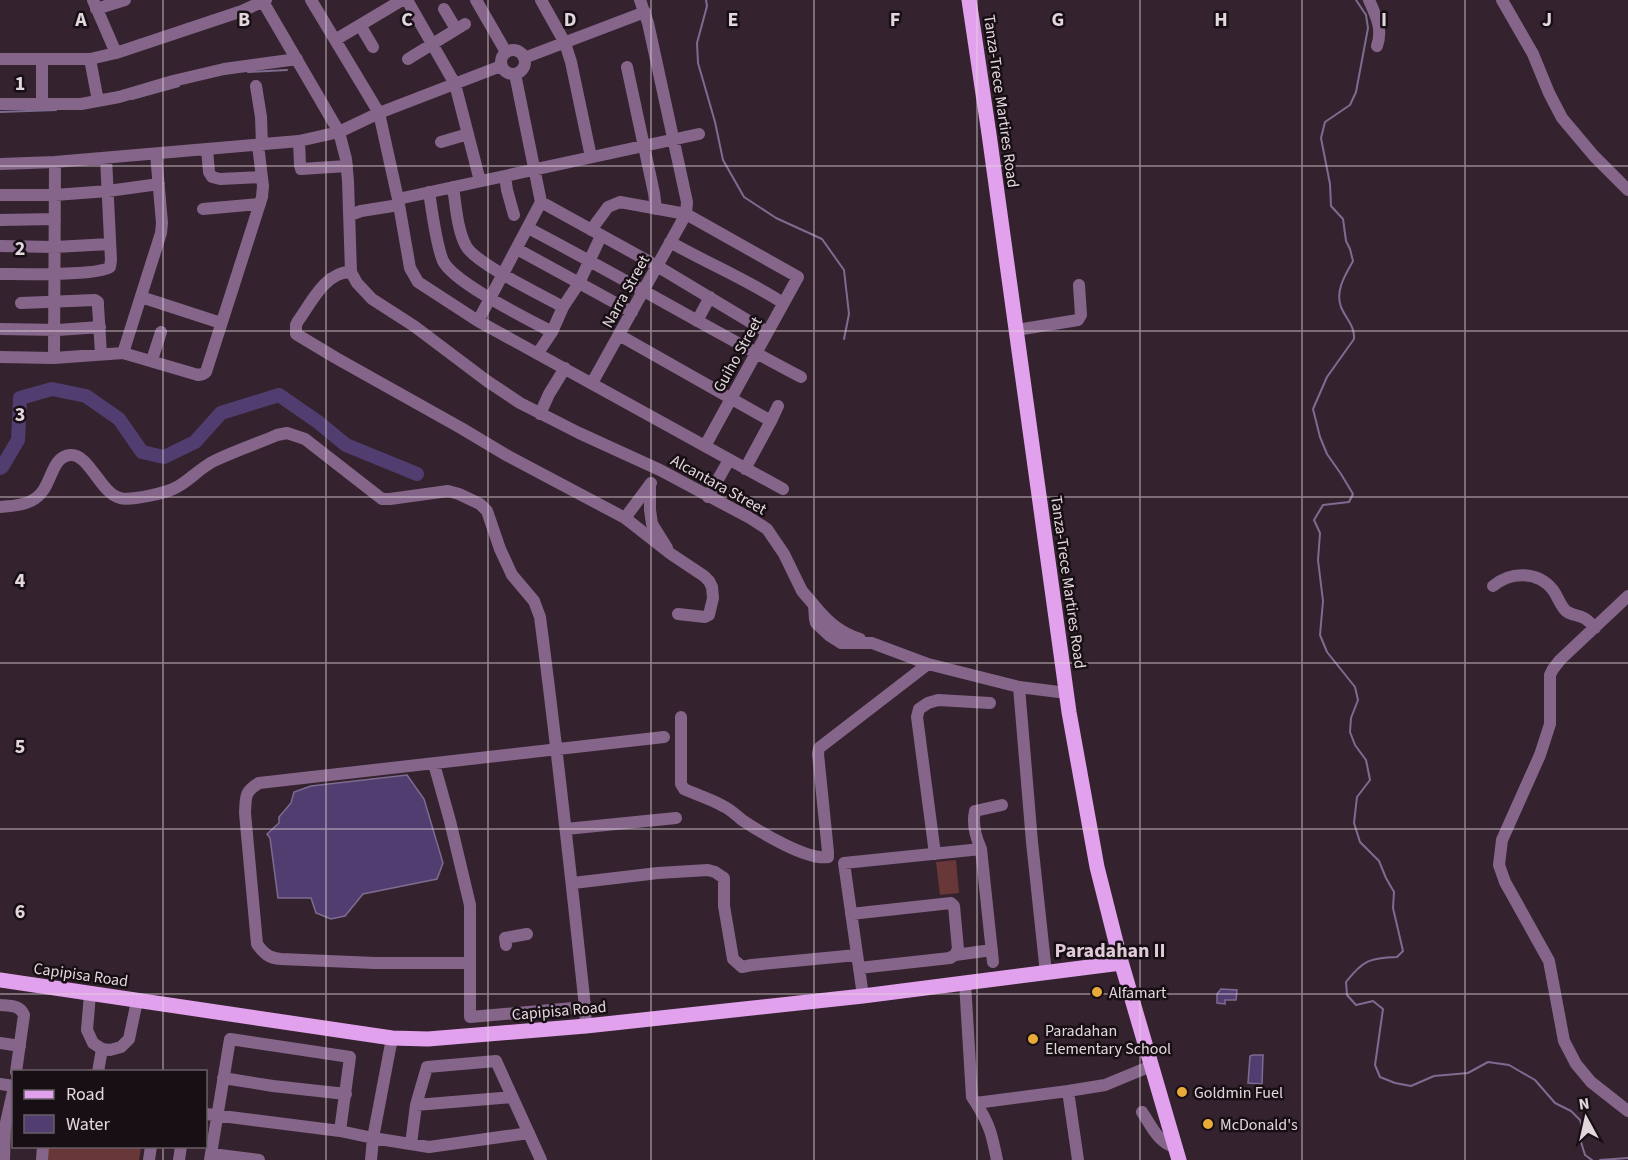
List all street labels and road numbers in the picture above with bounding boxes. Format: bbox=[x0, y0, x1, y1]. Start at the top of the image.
street label: Tanza-Trece Martires Road bbox=[978, 13, 1024, 189]
street label: Narra Street bbox=[597, 250, 655, 332]
street label: Guiho Street bbox=[708, 312, 768, 396]
street label: Alcantara Street bbox=[667, 449, 771, 521]
street label: Tanza-Trece Martires Road bbox=[1045, 494, 1091, 670]
street label: Capipisa Road bbox=[32, 957, 129, 993]
street label: Capipisa Road bbox=[511, 996, 607, 1026]

